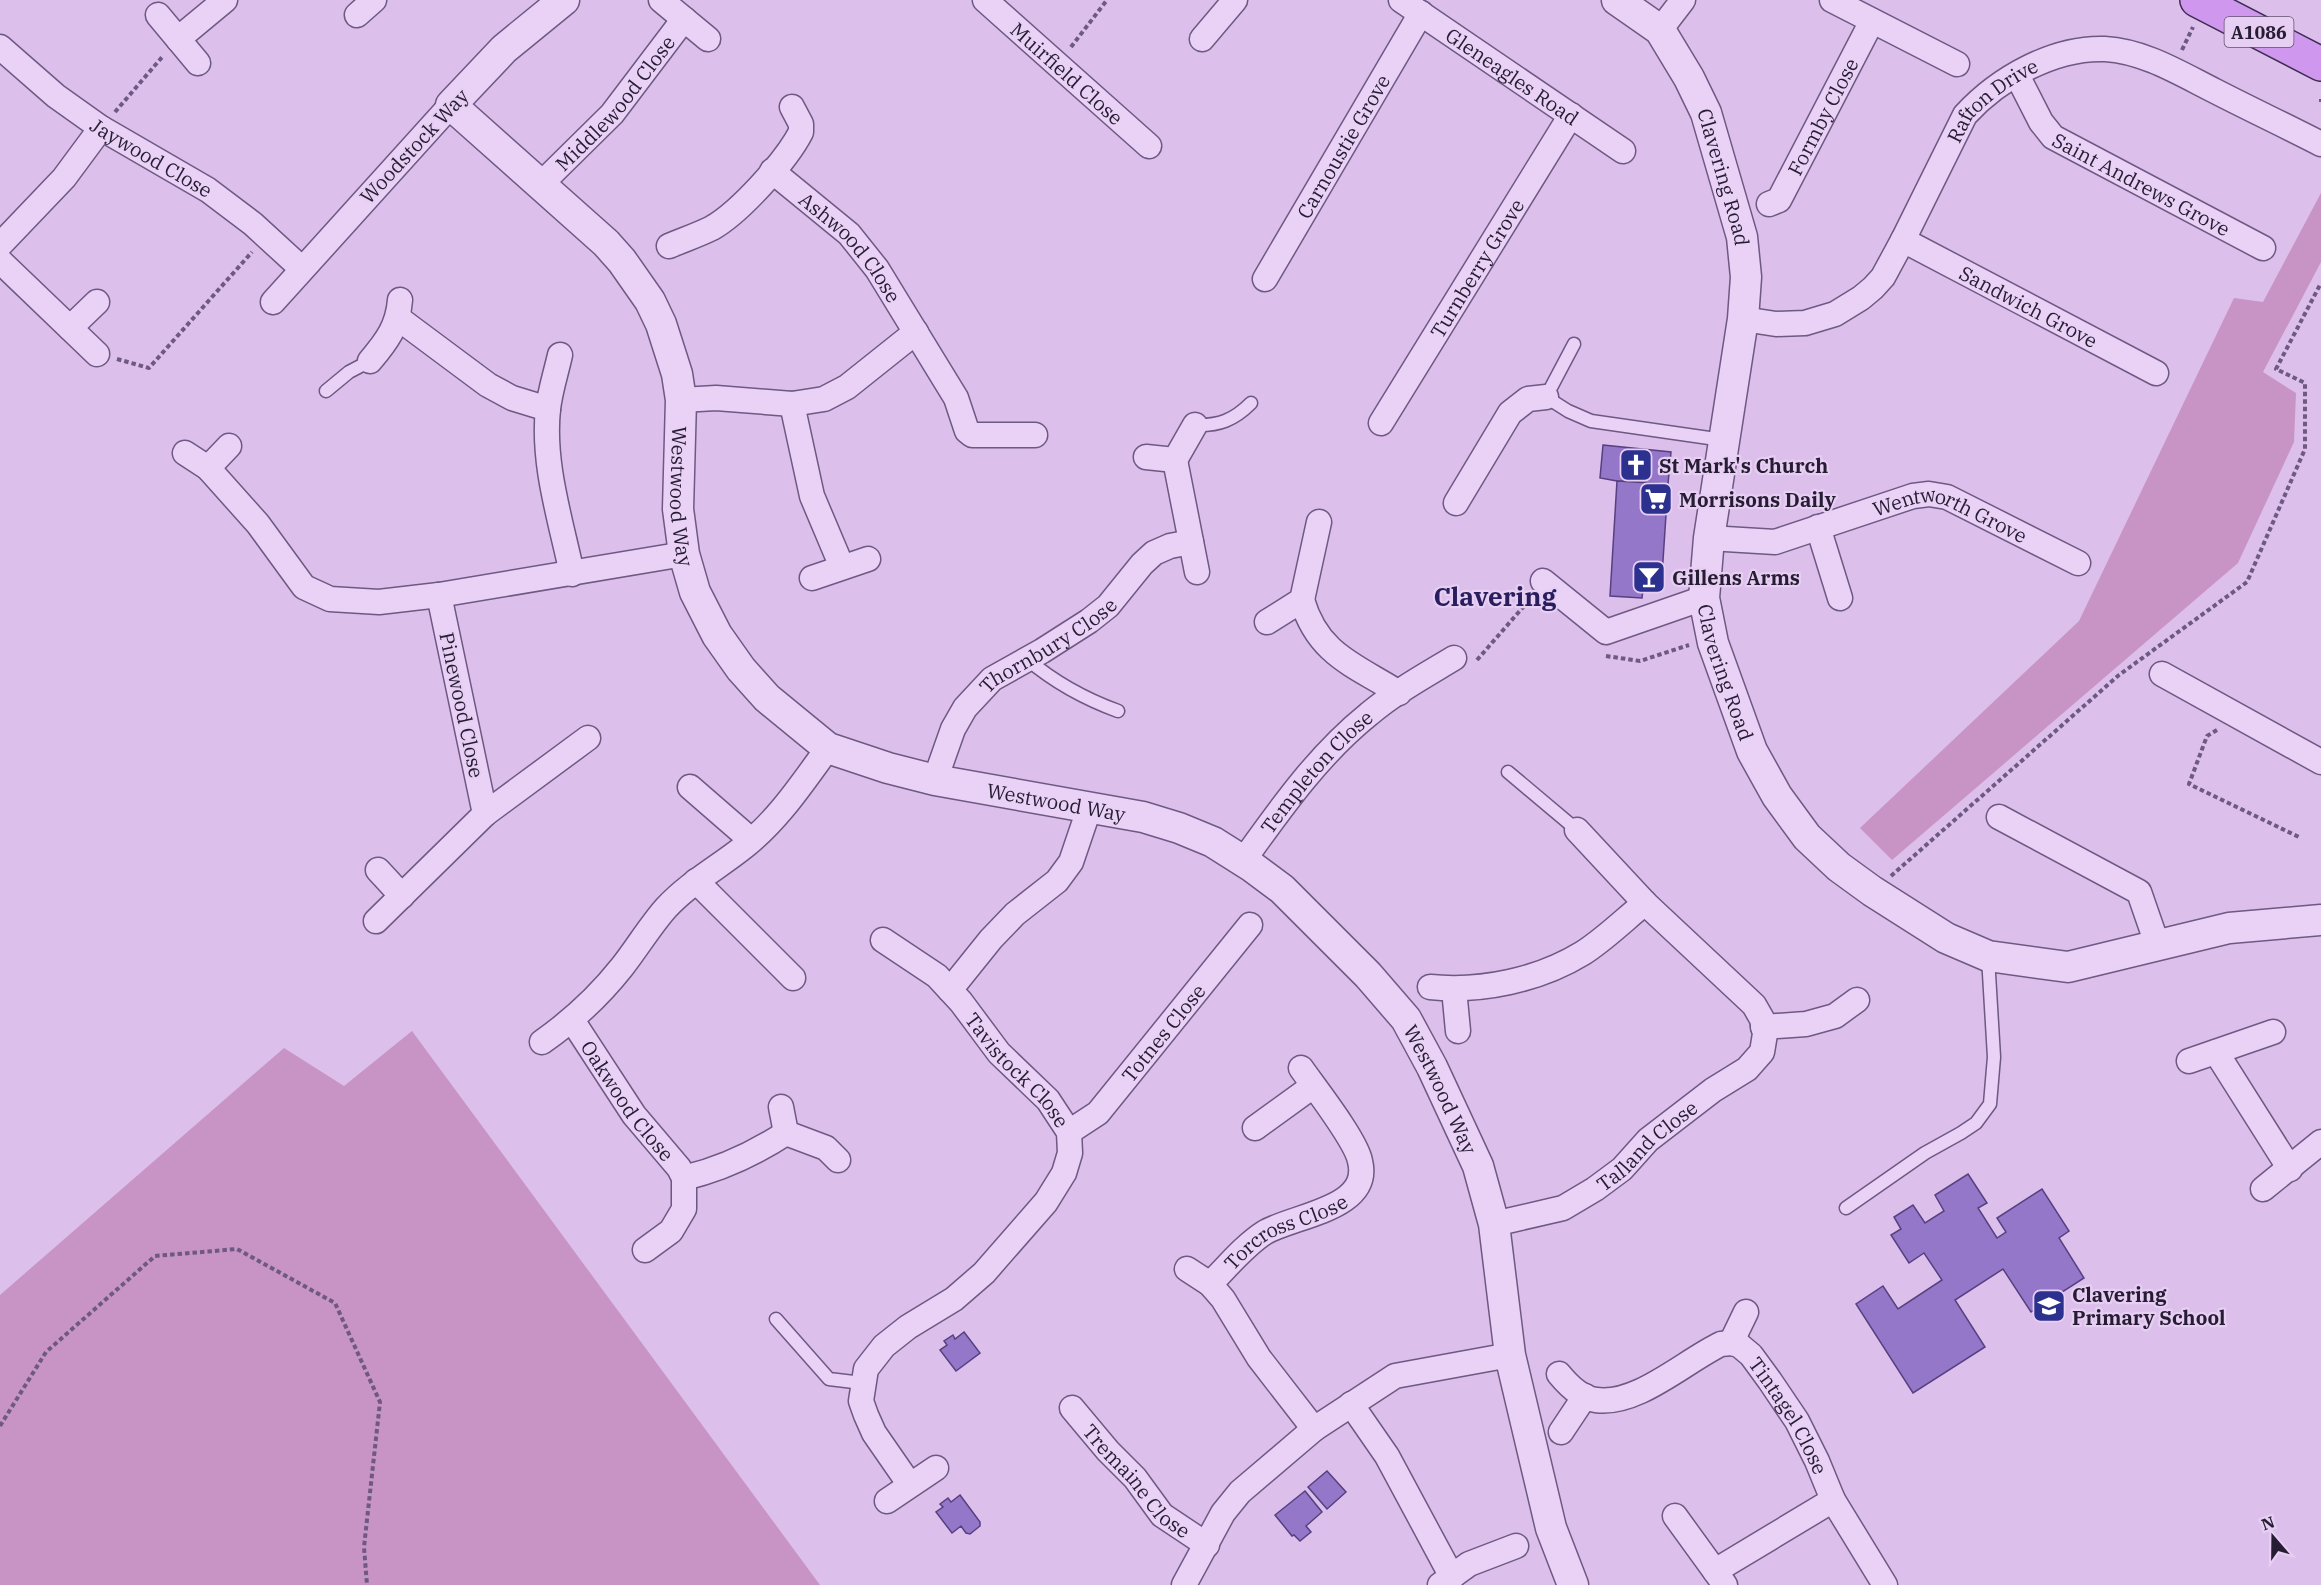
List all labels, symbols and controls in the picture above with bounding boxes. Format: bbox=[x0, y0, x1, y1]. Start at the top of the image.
street label: Muirfield Close bbox=[1005, 16, 1129, 131]
road number: A1086 bbox=[2224, 17, 2294, 47]
street label: Gleneagles Road bbox=[1441, 21, 1584, 131]
street label: Middlewood Close bbox=[549, 30, 681, 176]
street label: Rafton Drive bbox=[1940, 51, 2042, 147]
street label: Formby Close bbox=[1781, 53, 1864, 180]
street label: Carnoustie Grove bbox=[1290, 69, 1396, 223]
street label: Woodstock Way bbox=[354, 82, 475, 209]
street label: Clavering Road bbox=[1692, 105, 1756, 247]
street label: Jaywood Close bbox=[85, 111, 217, 203]
street label: Saint Andrews Grove bbox=[2048, 126, 2235, 242]
street label: Ashwood Close bbox=[794, 185, 908, 307]
street label: Turnberry Grove bbox=[1423, 193, 1530, 343]
street label: Sandwich Grove bbox=[1955, 259, 2102, 354]
street label: Westwood Way bbox=[664, 426, 701, 570]
church icon: St Mark's Church bbox=[1618, 447, 1654, 483]
place label: St Mark's Church bbox=[1659, 452, 1828, 479]
street label: Wentworth Grove bbox=[1869, 480, 2032, 549]
supermarket icon: Morrisons Daily bbox=[1638, 481, 1674, 517]
place label: Morrisons Daily bbox=[1679, 486, 1837, 513]
bar icon: Gillens Arms bbox=[1631, 559, 1667, 595]
place label: Gillens Arms bbox=[1672, 564, 1800, 591]
district label: Clavering bbox=[1434, 579, 1556, 613]
street label: Thornbury Close bbox=[973, 592, 1123, 699]
street label: Clavering Road bbox=[1692, 602, 1761, 744]
street label: Pinewood Close bbox=[433, 630, 491, 780]
street label: Templeton Close bbox=[1254, 703, 1378, 839]
street label: Westwood Way bbox=[985, 776, 1128, 827]
street label: Totnes Close bbox=[1115, 978, 1211, 1087]
street label: Tavistock Close bbox=[960, 1007, 1076, 1132]
street label: Westwood Way bbox=[1398, 1019, 1484, 1158]
street label: Oakwood Close bbox=[575, 1035, 681, 1166]
street label: Talland Close bbox=[1591, 1094, 1703, 1197]
street label: Torcross Close bbox=[1218, 1187, 1352, 1275]
place label: Clavering Primary School bbox=[2072, 1281, 2226, 1331]
school or university icon: Clavering Primary School bbox=[2031, 1288, 2067, 1324]
street label: Tintagel Close bbox=[1743, 1351, 1834, 1478]
street label: Tremaine Close bbox=[1077, 1418, 1196, 1544]
north arrow bbox=[2243, 1507, 2303, 1567]
text: N bbox=[2259, 1511, 2277, 1534]

